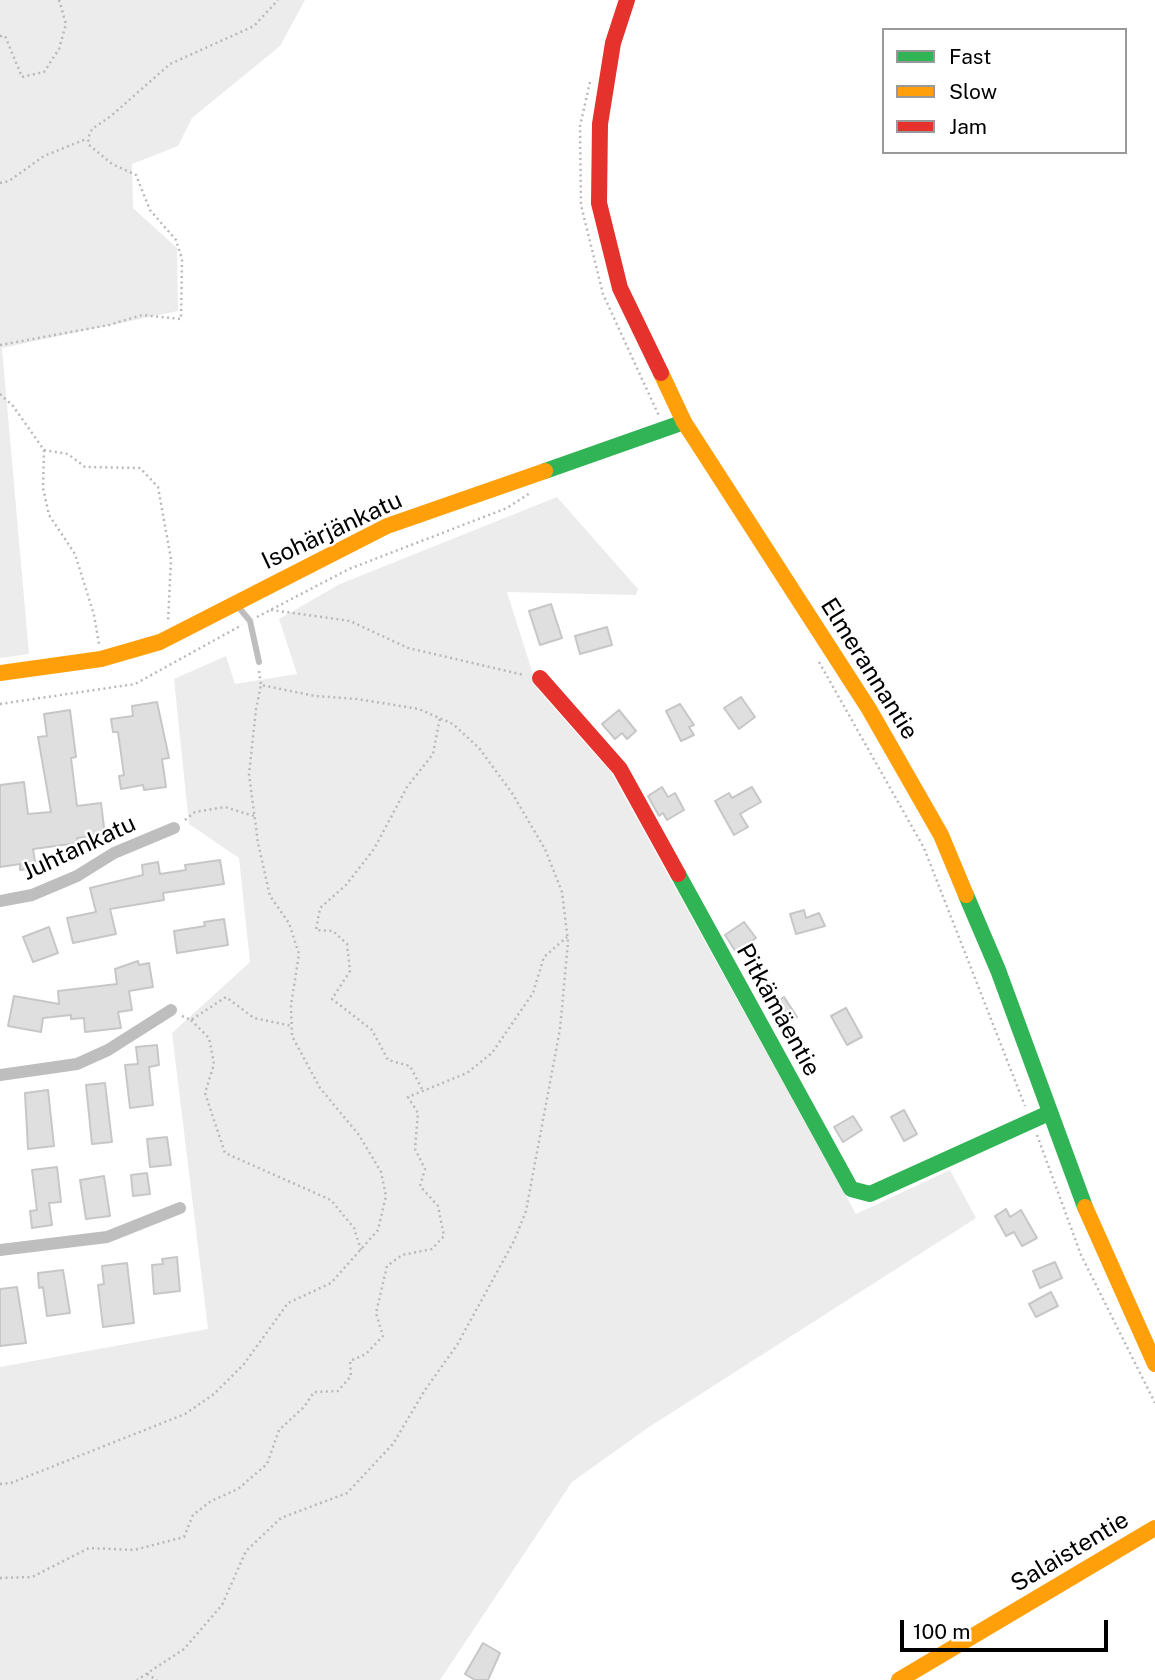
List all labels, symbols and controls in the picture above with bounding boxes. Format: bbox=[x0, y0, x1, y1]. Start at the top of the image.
legend bbox=[882, 28, 1127, 154]
text: Fast bbox=[949, 44, 991, 69]
text: Slow bbox=[949, 79, 997, 104]
text: Jam bbox=[949, 114, 987, 139]
street label: Isohärjänkatu bbox=[257, 486, 407, 576]
street label: Elmerannantie bbox=[814, 593, 924, 745]
street label: Juhtankatu bbox=[18, 809, 140, 887]
street label: Pitkämäentie bbox=[730, 939, 826, 1081]
street label: Salaistentie bbox=[1006, 1506, 1134, 1598]
scale bar bbox=[903, 1606, 1111, 1650]
text: 100 m bbox=[913, 1619, 970, 1644]

